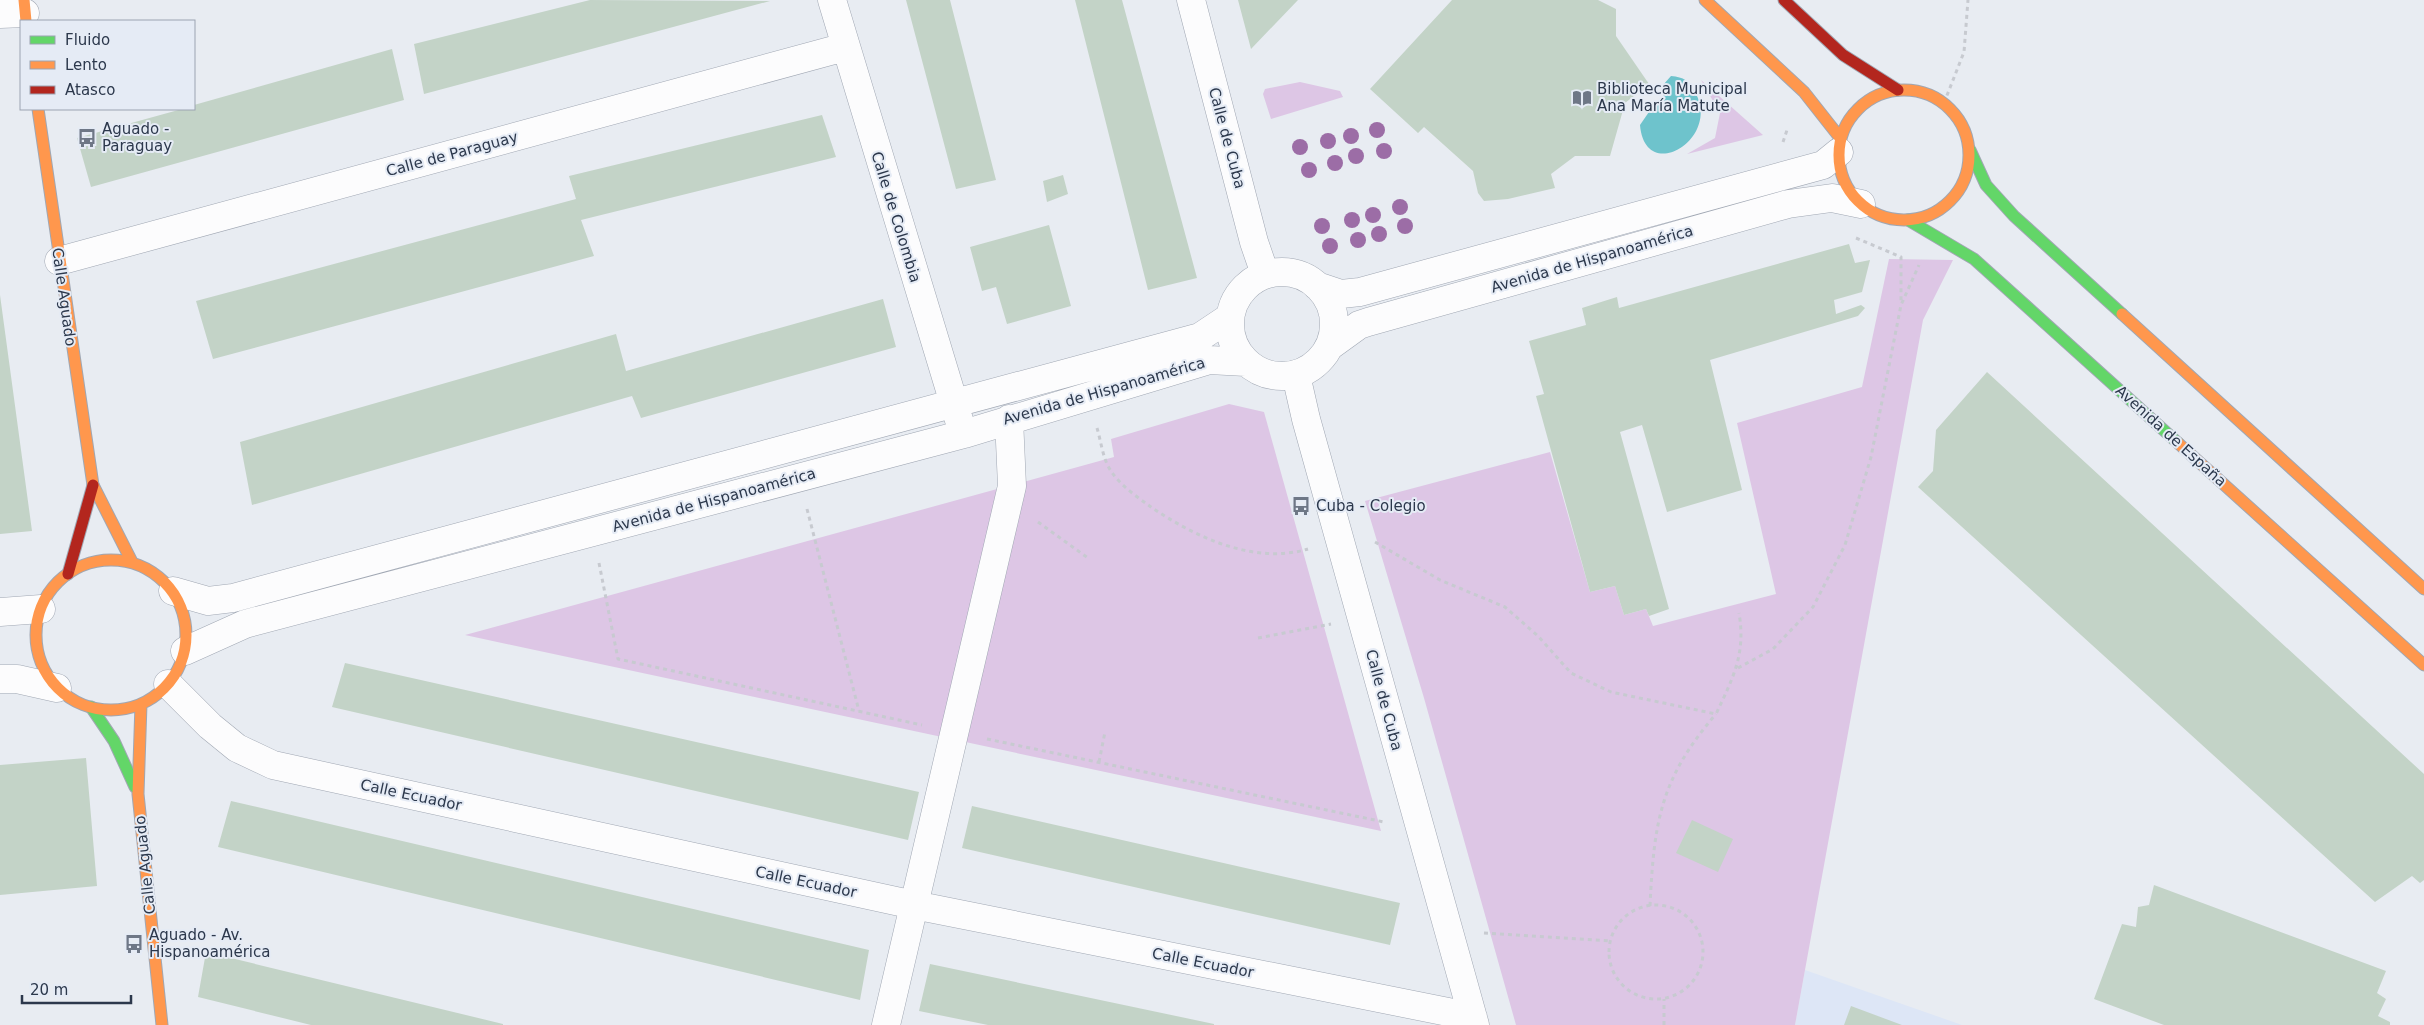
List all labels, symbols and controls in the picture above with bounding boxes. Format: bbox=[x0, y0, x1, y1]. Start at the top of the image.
legend bbox=[20, 20, 195, 110]
text: Fluido bbox=[65, 31, 110, 49]
text: Lento bbox=[65, 56, 107, 74]
place label: Biblioteca Municipal Ana María Matute bbox=[1597, 80, 1747, 115]
text: Atasco bbox=[65, 81, 115, 99]
street label: Calle de Cuba bbox=[1205, 85, 1249, 191]
library icon: Biblioteca Municipal Ana María Matute bbox=[1571, 87, 1593, 109]
place label: Aguado - Paraguay bbox=[102, 120, 172, 155]
bus stop icon: Aguado - Paraguay bbox=[76, 127, 98, 149]
street label: Calle de Paraguay bbox=[384, 128, 520, 180]
street label: Calle de Colombia bbox=[868, 149, 924, 285]
street label: Avenida de Hispanoamérica bbox=[1489, 221, 1695, 297]
street label: Calle Aguado bbox=[48, 247, 80, 347]
street label: Avenida de Hispanoamérica bbox=[1001, 353, 1207, 429]
street label: Avenida de España bbox=[2112, 382, 2230, 490]
street label: Avenida de Hispanoamérica bbox=[610, 464, 818, 536]
bus stop icon: Cuba - Colegio bbox=[1290, 495, 1312, 517]
place label: Cuba - Colegio bbox=[1316, 497, 1426, 515]
street label: Calle de Cuba bbox=[1362, 647, 1406, 753]
street label: Calle Ecuador bbox=[359, 775, 464, 815]
street label: Calle Aguado bbox=[131, 815, 159, 915]
street label: Calle Ecuador bbox=[754, 862, 859, 902]
place label: Aguado - Av. Hispanoamérica bbox=[149, 926, 270, 961]
bus stop icon: Aguado - Av. Hispanoamérica bbox=[123, 933, 145, 955]
street label: Calle Ecuador bbox=[1151, 944, 1256, 982]
scale bar bbox=[22, 972, 131, 1004]
text: 20 m bbox=[30, 981, 68, 999]

